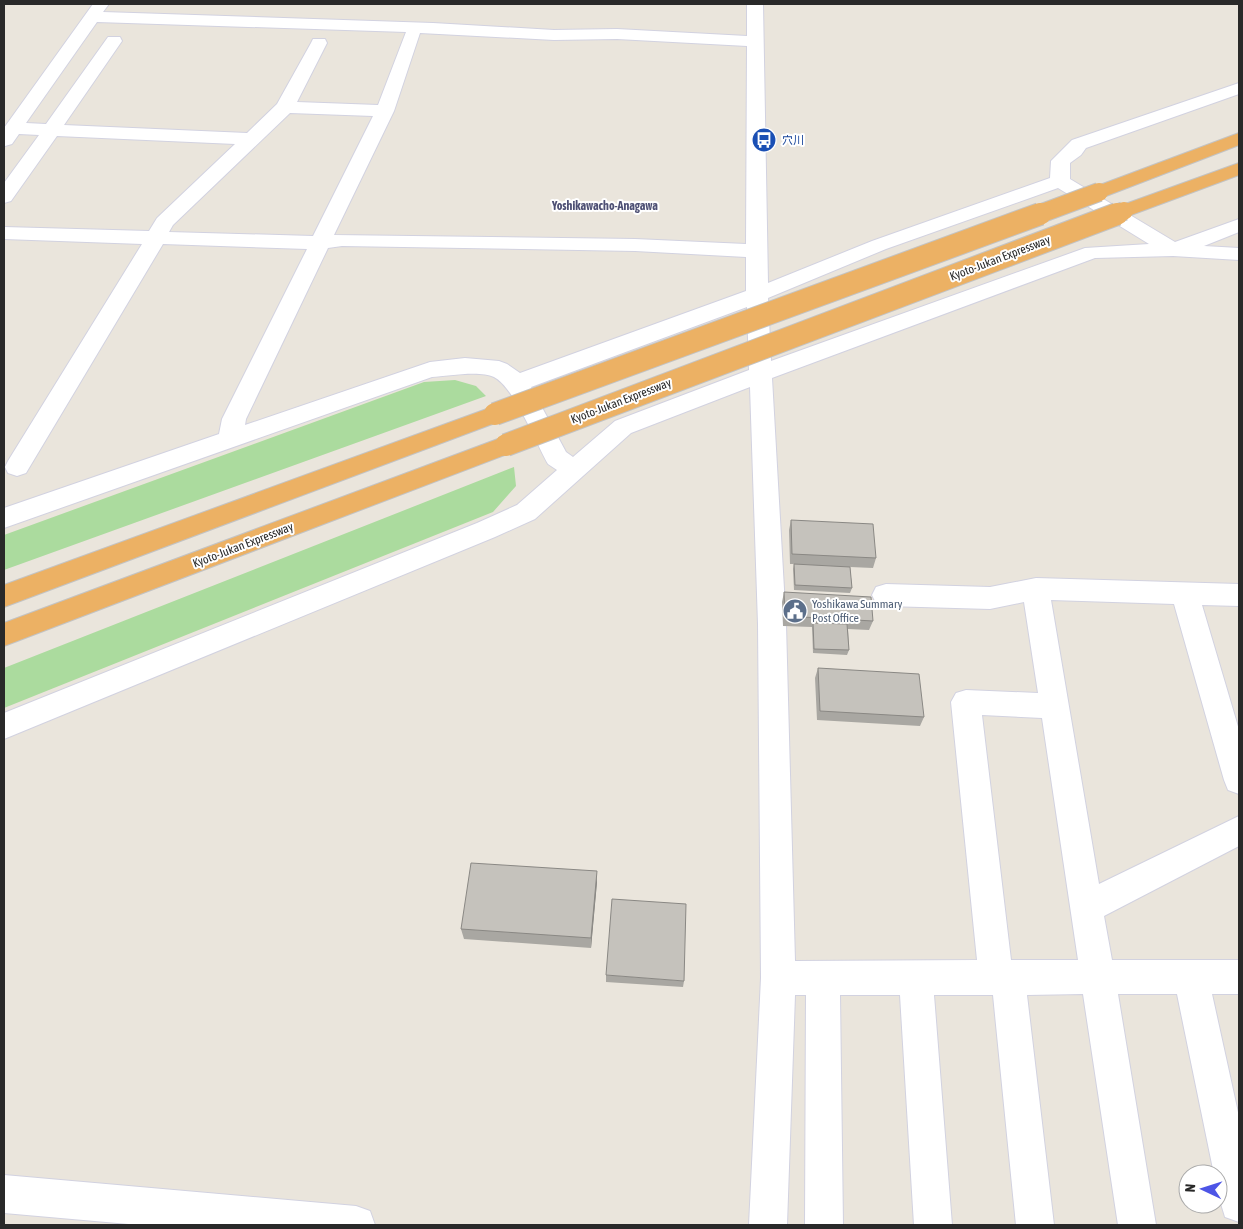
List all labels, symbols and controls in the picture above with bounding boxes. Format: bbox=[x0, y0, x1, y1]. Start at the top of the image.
bus stop icon: 穴川 bbox=[751, 127, 777, 153]
place label: 穴川 bbox=[782, 134, 804, 146]
district label: Yoshikawacho-Anagawa bbox=[551, 199, 658, 213]
street label: Kyoto-Jukan Expressway bbox=[948, 232, 1052, 284]
street label: Kyoto-Jukan Expressway bbox=[569, 375, 673, 427]
street label: Kyoto-Jukan Expressway bbox=[191, 519, 295, 571]
place label: Yoshikawa Summary Post Office bbox=[812, 597, 902, 625]
public building icon: Yoshikawa Summary Post Office bbox=[782, 598, 808, 624]
north arrow bbox=[1178, 1164, 1228, 1214]
text: N bbox=[1182, 1183, 1198, 1193]

